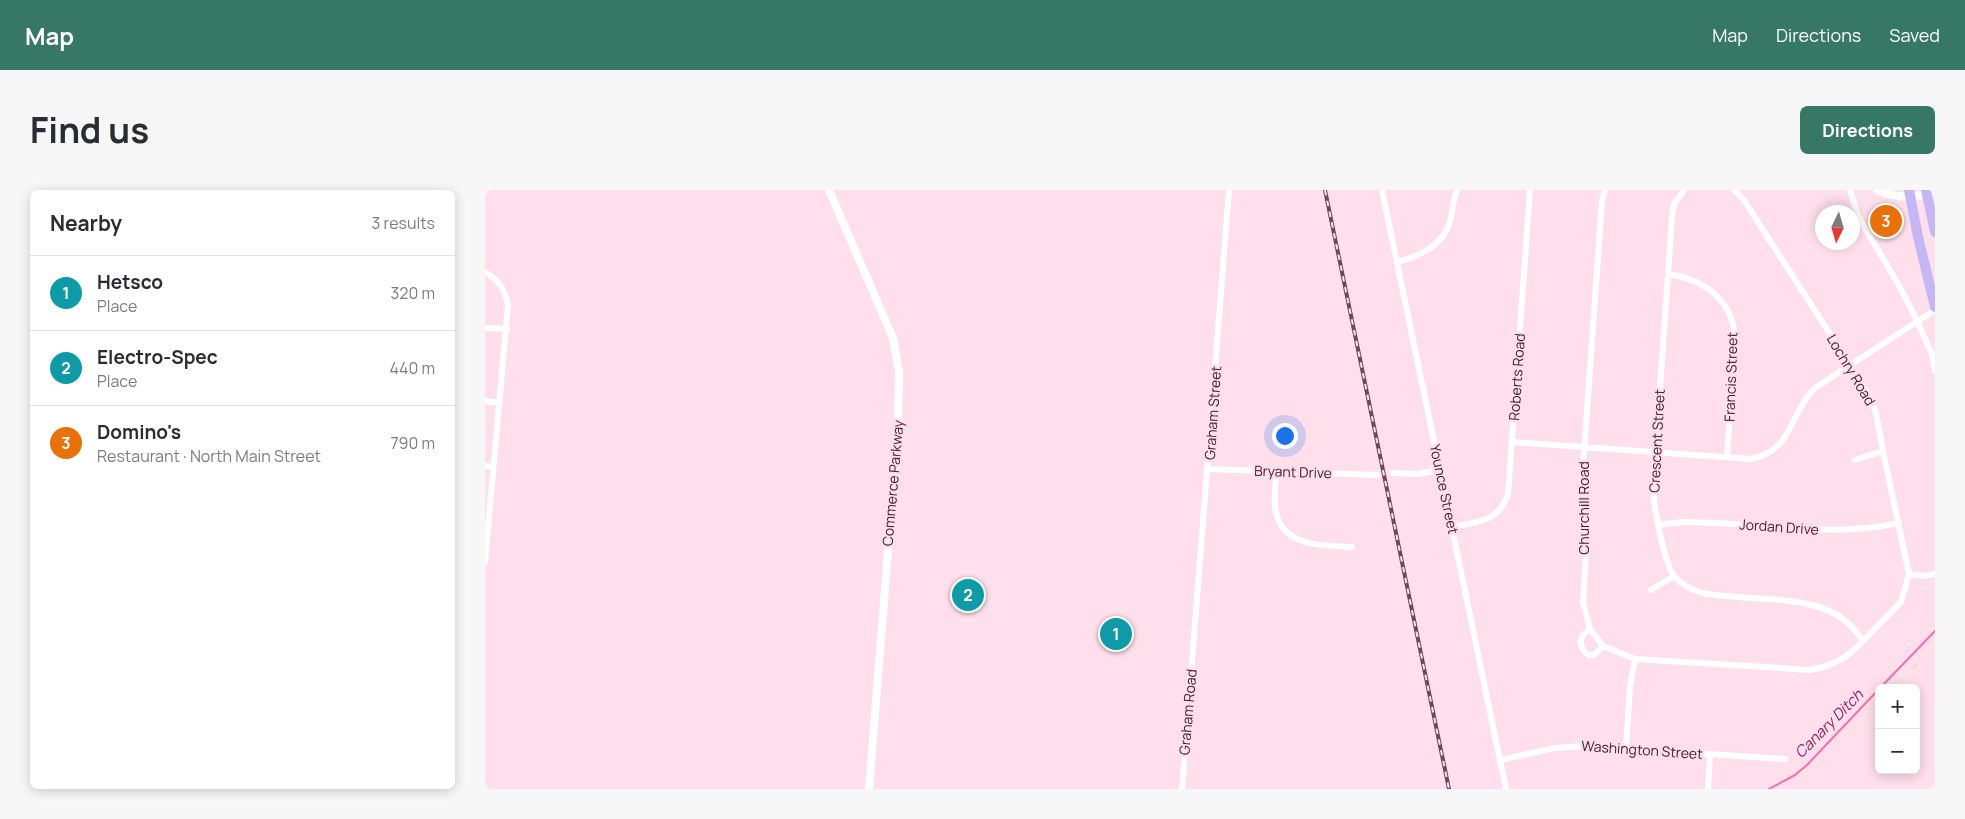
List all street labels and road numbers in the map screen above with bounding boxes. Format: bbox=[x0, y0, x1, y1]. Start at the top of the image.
street label: Francis Street bbox=[1719, 331, 1742, 422]
street label: Lochry Road bbox=[1823, 331, 1880, 409]
street label: Roberts Road bbox=[1504, 333, 1529, 421]
street label: Graham Street bbox=[1200, 365, 1225, 461]
street label: Crescent Street bbox=[1644, 388, 1669, 493]
street label: Commerce Parkway bbox=[878, 418, 908, 547]
street label: Younce Street bbox=[1426, 442, 1463, 536]
street label: Bryant Drive bbox=[1254, 461, 1332, 482]
street label: Churchill Road bbox=[1574, 461, 1593, 555]
street label: Jordan Drive bbox=[1739, 514, 1819, 539]
street label: Graham Road bbox=[1174, 668, 1201, 756]
street label: Washington Street bbox=[1581, 736, 1704, 763]

